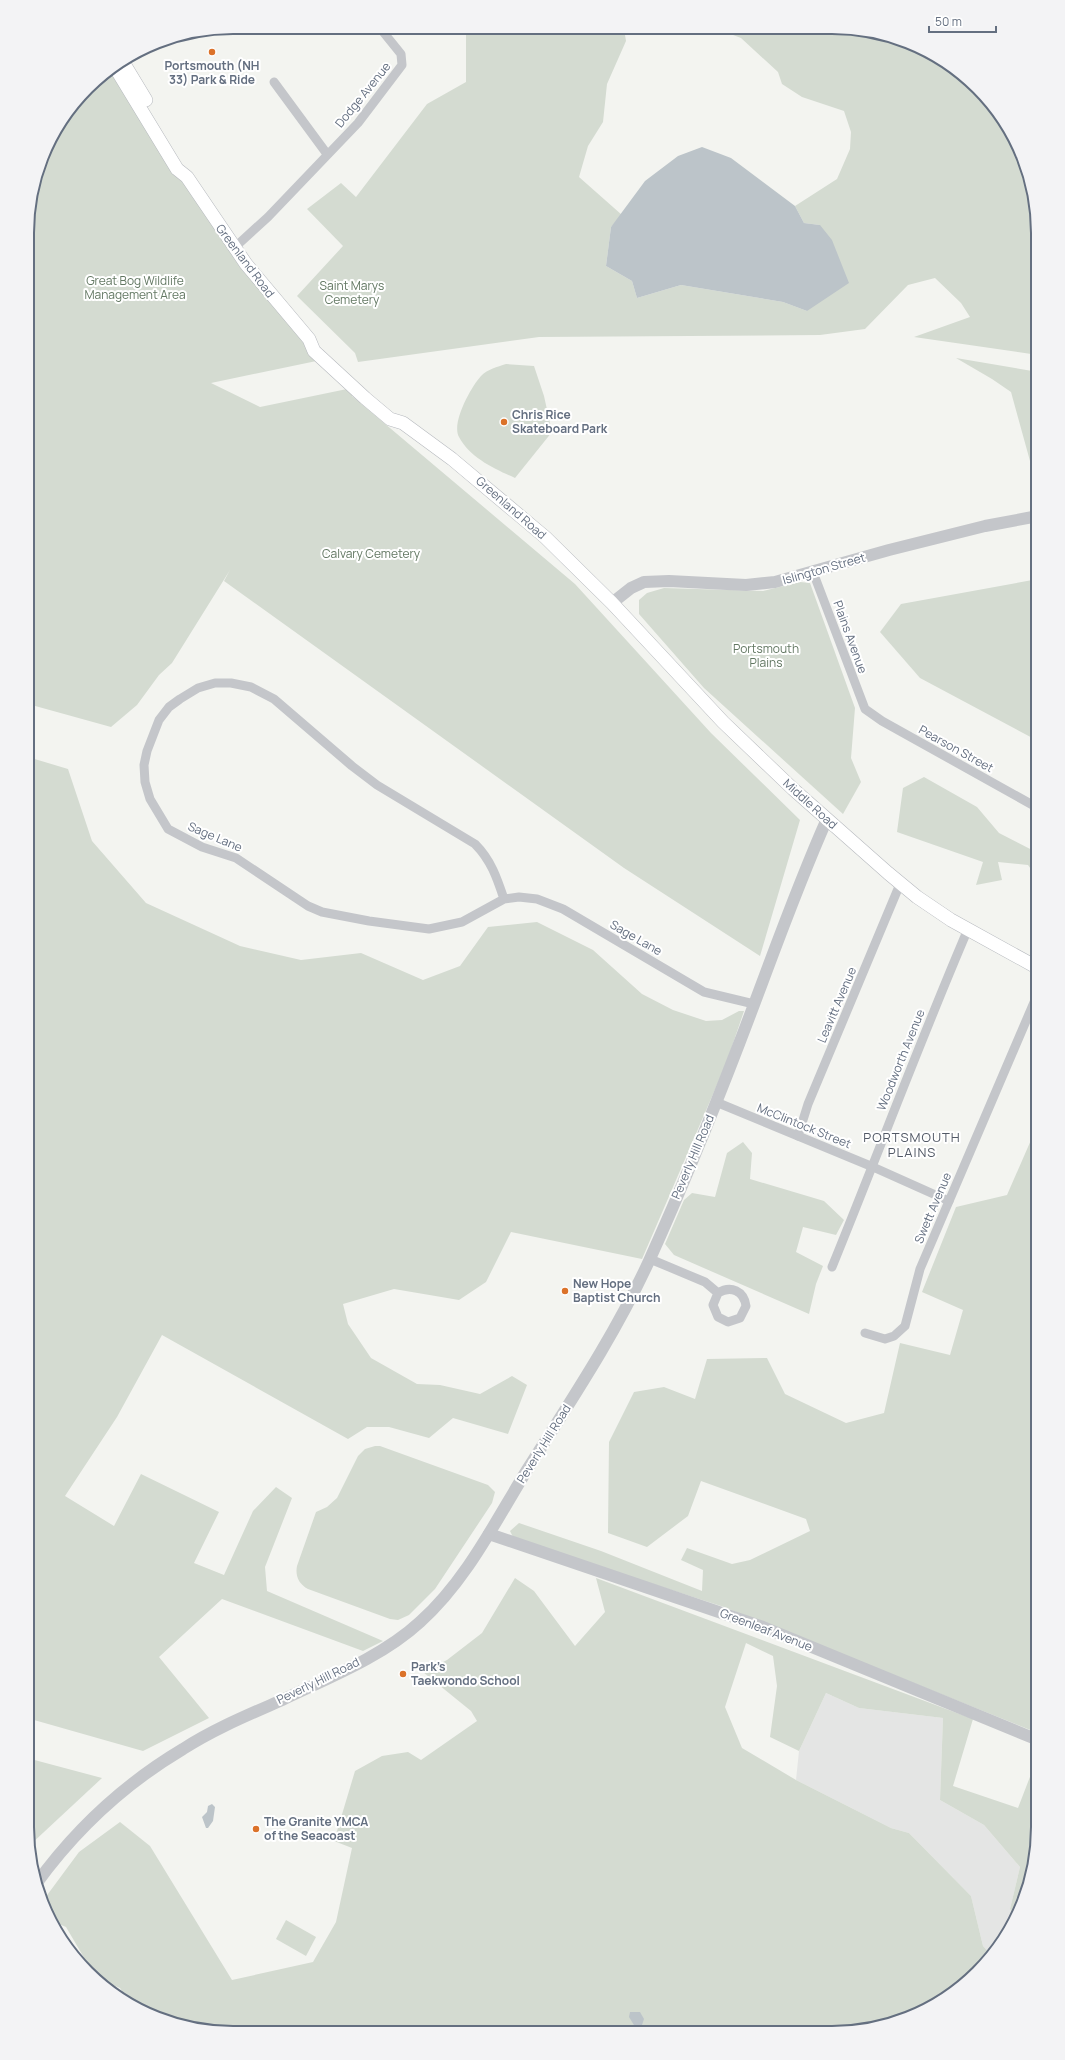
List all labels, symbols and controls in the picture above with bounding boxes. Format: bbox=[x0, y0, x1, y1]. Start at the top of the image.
scale bar bbox=[929, 8, 996, 34]
text: 50 m bbox=[935, 13, 962, 30]
marker: Portsmouth (NH 33) Park & Ride bbox=[207, 47, 217, 57]
place label: Portsmouth (NH 33) Park & Ride bbox=[165, 57, 259, 88]
street label: Dodge Avenue bbox=[331, 58, 394, 131]
street label: Greenland Road bbox=[212, 220, 279, 301]
park label: Great Bog Wildlife Management Area bbox=[84, 272, 186, 303]
park label: Saint Marys Cemetery bbox=[320, 277, 384, 308]
place label: Chris Rice Skateboard Park bbox=[512, 406, 608, 437]
marker: Chris Rice Skateboard Park bbox=[499, 417, 509, 427]
street label: Greenland Road bbox=[472, 472, 550, 543]
park label: Calvary Cemetery bbox=[322, 545, 421, 562]
street label: Islington Street bbox=[780, 549, 867, 588]
street label: Plains Avenue bbox=[829, 598, 872, 676]
park label: Portsmouth Plains bbox=[733, 640, 799, 671]
street label: Pearson Street bbox=[916, 721, 997, 776]
street label: Middle Road bbox=[779, 775, 841, 833]
street label: Sage Lane bbox=[185, 817, 245, 856]
street label: Sage Lane bbox=[607, 916, 665, 959]
street label: Leavitt Avenue bbox=[813, 964, 860, 1045]
street label: Woodworth Avenue bbox=[872, 1007, 929, 1113]
street label: McClintock Street bbox=[755, 1099, 854, 1152]
street label: Peverly Hill Road bbox=[667, 1112, 718, 1202]
district label: PORTSMOUTH PLAINS bbox=[863, 1128, 961, 1161]
street label: Swett Avenue bbox=[910, 1170, 955, 1246]
place label: New Hope Baptist Church bbox=[573, 1275, 661, 1306]
marker: New Hope Baptist Church bbox=[560, 1286, 570, 1296]
street label: Peverly Hill Road bbox=[512, 1401, 575, 1486]
street label: Greenleaf Avenue bbox=[718, 1604, 815, 1655]
street label: Peverly Hill Road bbox=[274, 1653, 362, 1708]
place label: Park’s Taekwondo School bbox=[411, 1658, 520, 1689]
marker: Park’s Taekwondo School bbox=[398, 1669, 408, 1679]
place label: The Granite YMCA of the Seacoast bbox=[264, 1813, 368, 1844]
marker: The Granite YMCA of the Seacoast bbox=[251, 1824, 261, 1834]

